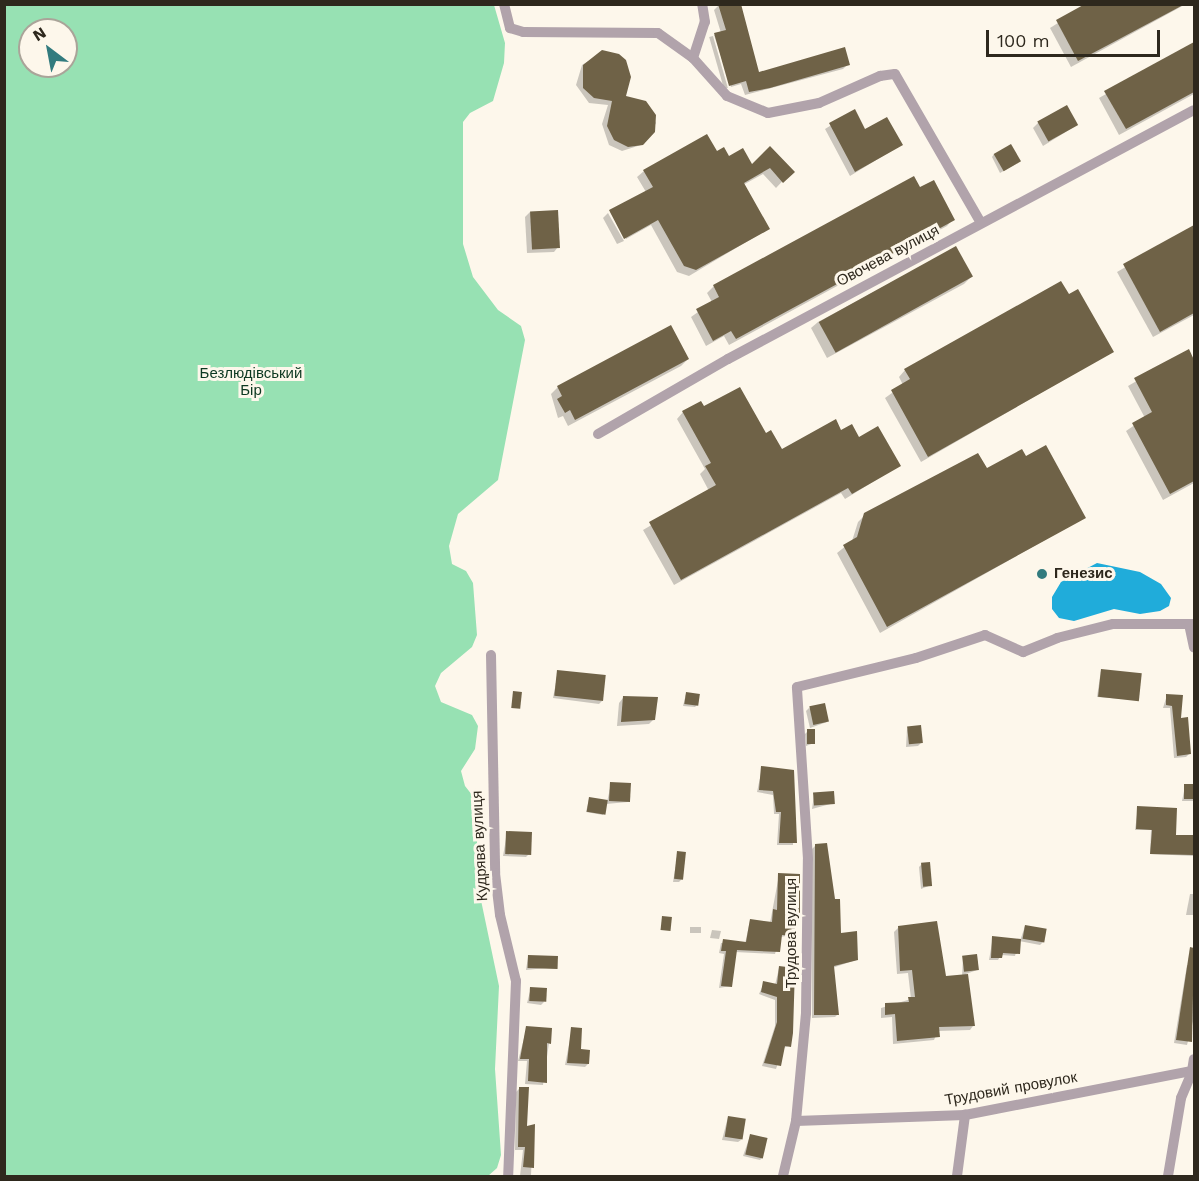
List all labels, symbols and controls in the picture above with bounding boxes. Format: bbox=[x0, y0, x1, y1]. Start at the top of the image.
north arrow bbox=[18, 18, 78, 78]
scale bar bbox=[989, 18, 1163, 56]
text: N bbox=[29, 23, 49, 45]
text: 100 m bbox=[997, 30, 1050, 51]
street label: Овочева вулиця bbox=[834, 221, 942, 291]
park label: Безлюдівський Бір bbox=[200, 364, 302, 399]
place label: Генезис bbox=[1054, 565, 1113, 583]
marker: Генезис bbox=[1035, 567, 1049, 581]
street label: Кудрява вулиця bbox=[468, 790, 492, 902]
street label: Трудова вулиця bbox=[783, 878, 801, 988]
street label: Трудовий провулок bbox=[944, 1069, 1078, 1109]

